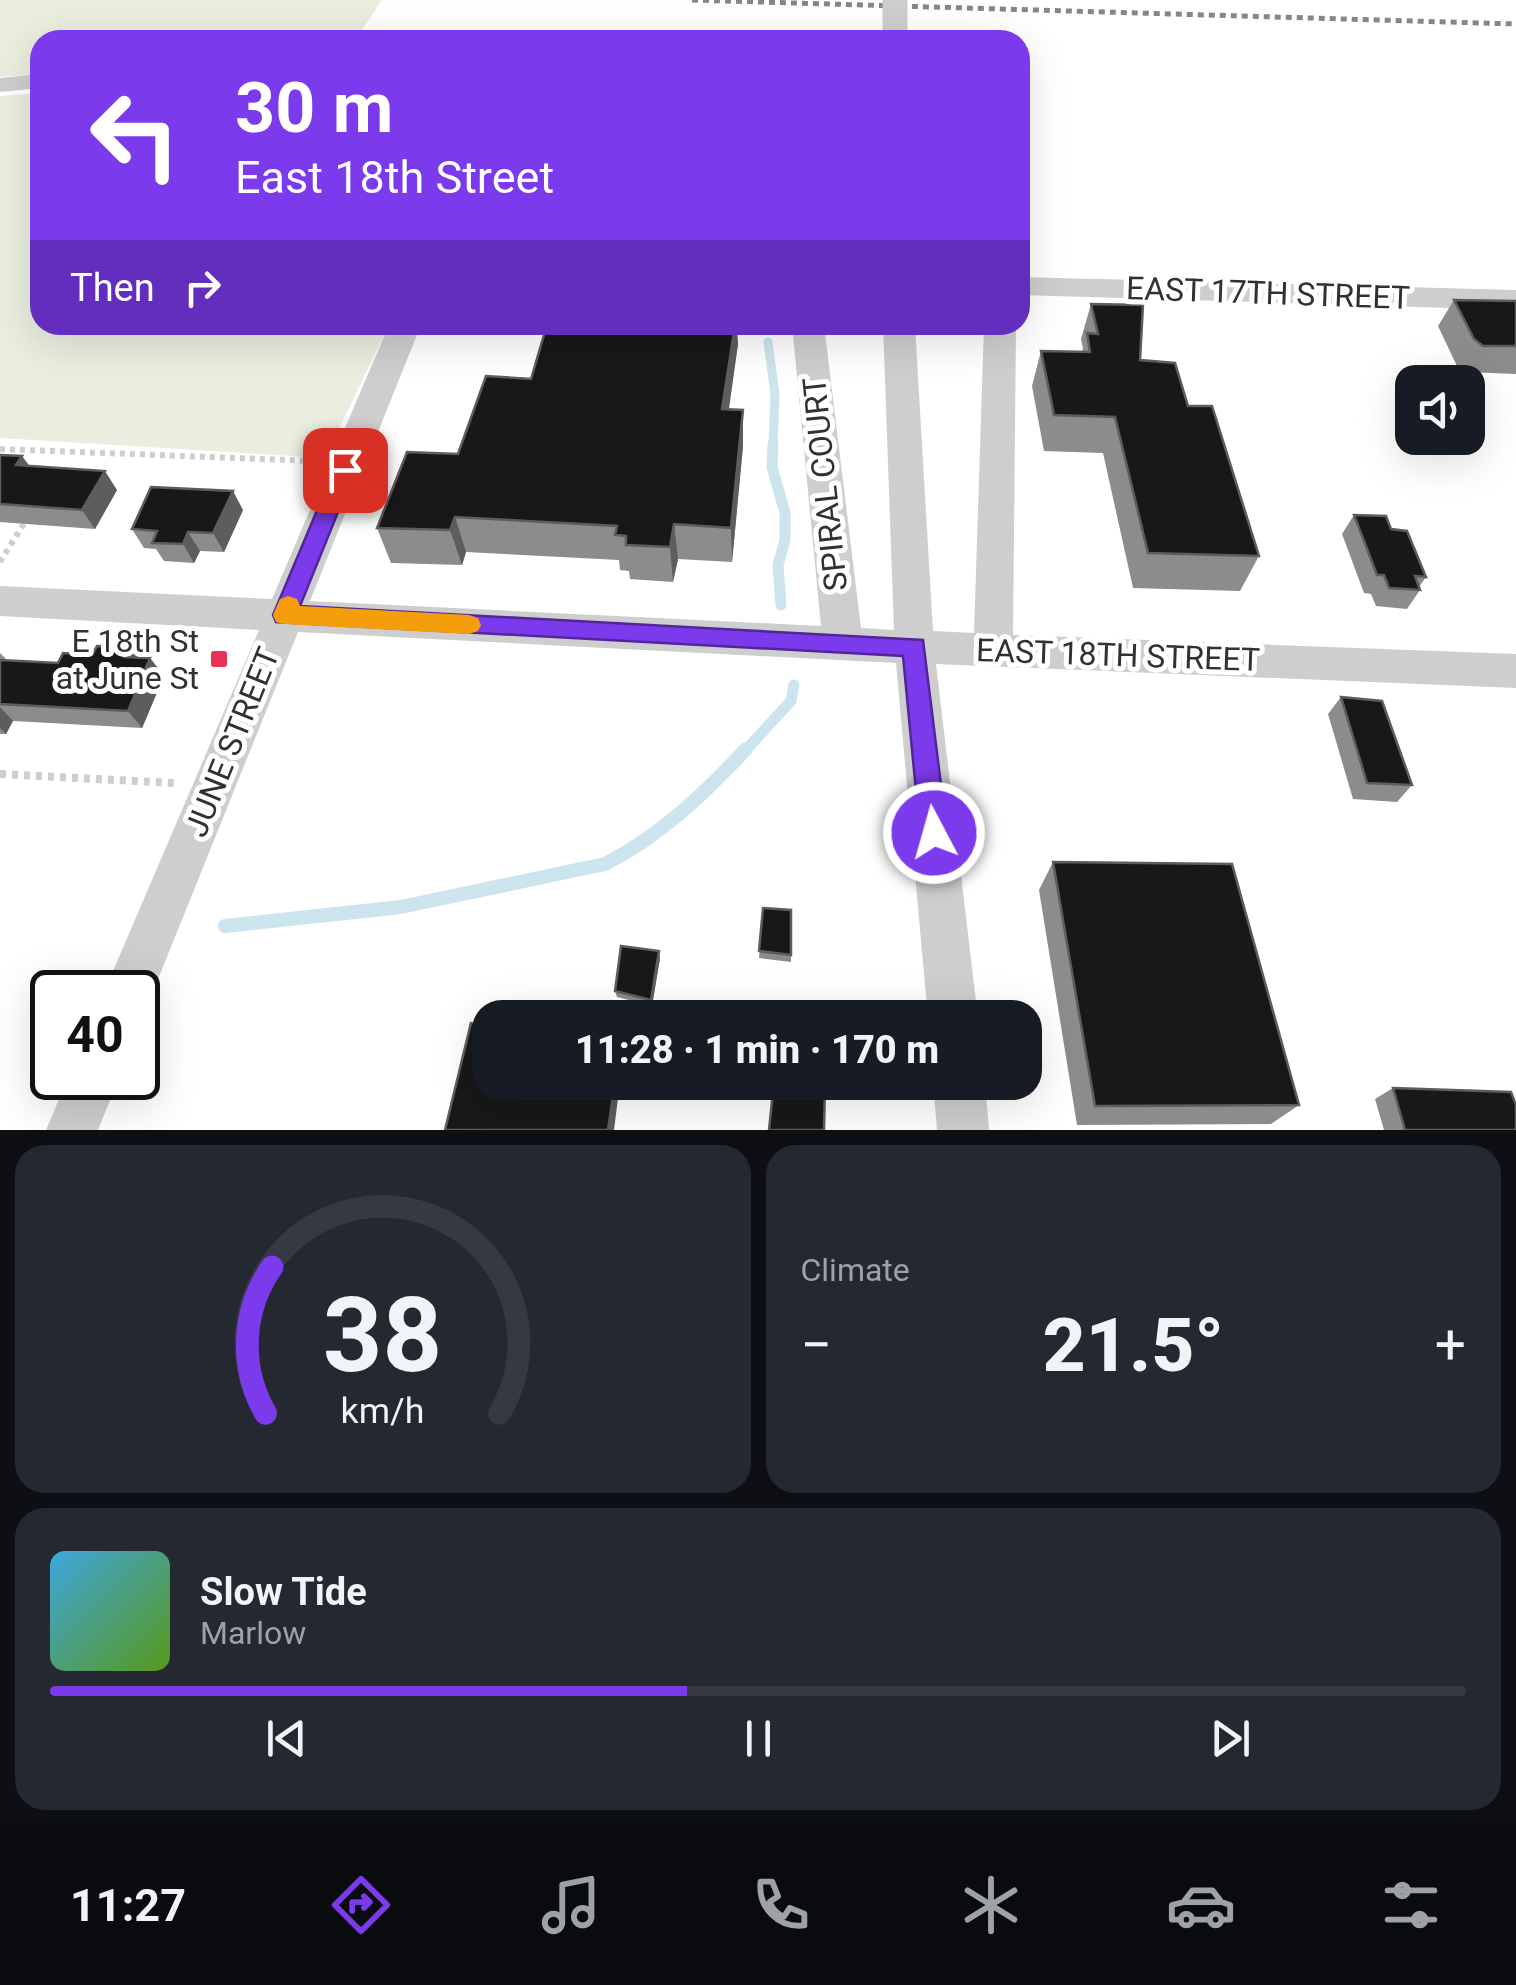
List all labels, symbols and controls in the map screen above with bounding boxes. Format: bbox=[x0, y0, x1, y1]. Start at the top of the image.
text: 30 m bbox=[235, 67, 393, 149]
icon: left bbox=[70, 70, 200, 200]
text: East 18th Street bbox=[235, 151, 554, 204]
icon: right bbox=[175, 260, 230, 315]
text: Then bbox=[70, 266, 155, 310]
street label: EAST 17TH STREET bbox=[1125, 269, 1411, 317]
map controls bbox=[1395, 365, 1485, 455]
button: sound bbox=[1395, 365, 1485, 455]
street label: SPIRAL COURT bbox=[795, 375, 855, 593]
pin bbox=[303, 428, 388, 513]
icon: arrive bbox=[318, 443, 373, 498]
place label: E 18th St at June St bbox=[56, 622, 199, 697]
street label: EAST 18TH STREET bbox=[975, 631, 1261, 679]
street label: JUNE STREET bbox=[177, 642, 287, 842]
marker: E 18th St at June St bbox=[208, 648, 230, 670]
position arrow bbox=[882, 781, 986, 885]
speed limit sign: 40 bbox=[30, 970, 160, 1100]
text: 11:28 · 1 min · 170 m bbox=[575, 1028, 939, 1072]
text: Climate bbox=[801, 1251, 910, 1289]
text: 38 bbox=[323, 1275, 442, 1396]
text: 21.5° bbox=[1043, 1301, 1224, 1389]
text: − bbox=[801, 1313, 832, 1377]
text: + bbox=[1435, 1313, 1466, 1377]
text: km/h bbox=[341, 1390, 425, 1432]
text: Slow Tide bbox=[200, 1570, 367, 1614]
text: Marlow bbox=[200, 1614, 306, 1652]
icon: previous bbox=[259, 1711, 314, 1766]
icon: pause bbox=[731, 1711, 786, 1766]
icon: next bbox=[1203, 1711, 1258, 1766]
icon: directions bbox=[326, 1870, 396, 1940]
icon: music bbox=[536, 1870, 606, 1940]
icon: phone bbox=[746, 1870, 816, 1940]
icon: climate bbox=[956, 1870, 1026, 1940]
icon: car bbox=[1166, 1870, 1236, 1940]
icon: filters bbox=[1376, 1870, 1446, 1940]
text: 11:27 bbox=[70, 1879, 186, 1932]

